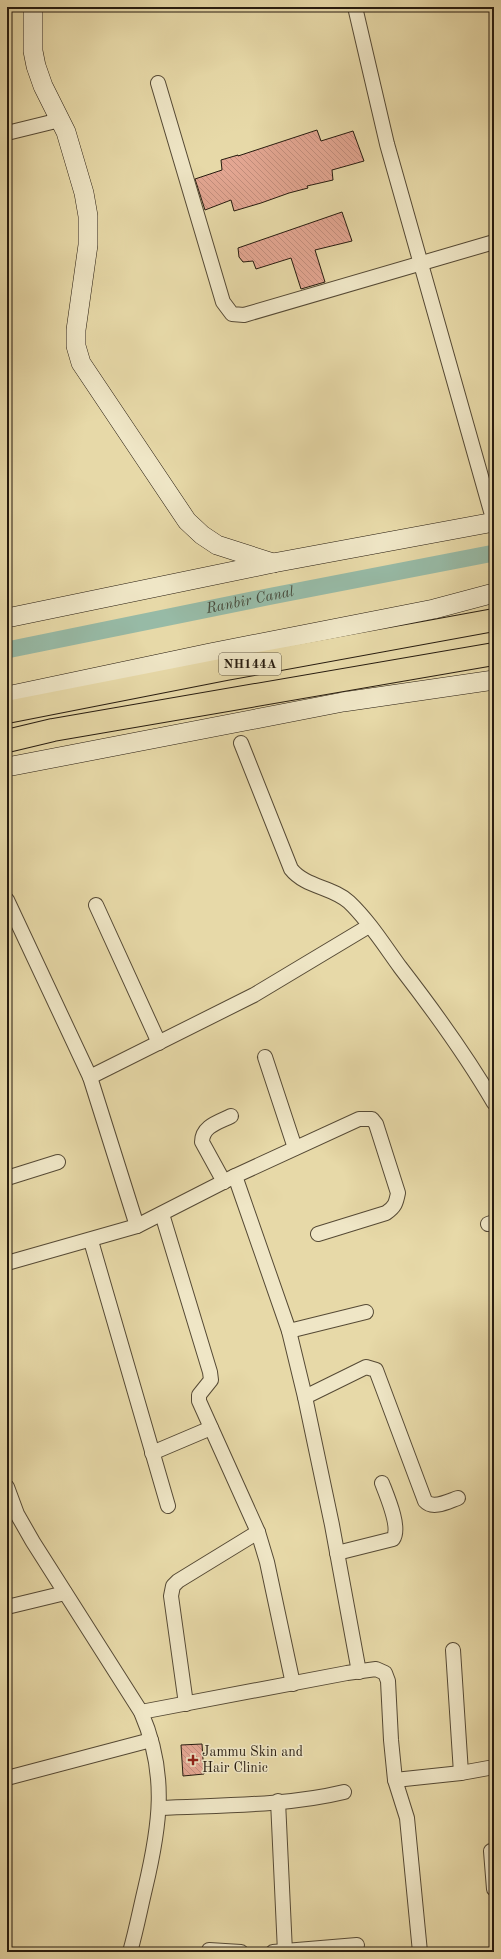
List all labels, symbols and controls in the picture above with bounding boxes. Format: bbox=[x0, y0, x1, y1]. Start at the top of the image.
water label: Ranbir Canal bbox=[204, 584, 296, 617]
road number: NH144A bbox=[219, 653, 281, 675]
place label: Jammu Skin and Hair Clinic bbox=[202, 1745, 303, 1775]
marker: Jammu Skin and Hair Clinic bbox=[187, 1754, 199, 1766]

